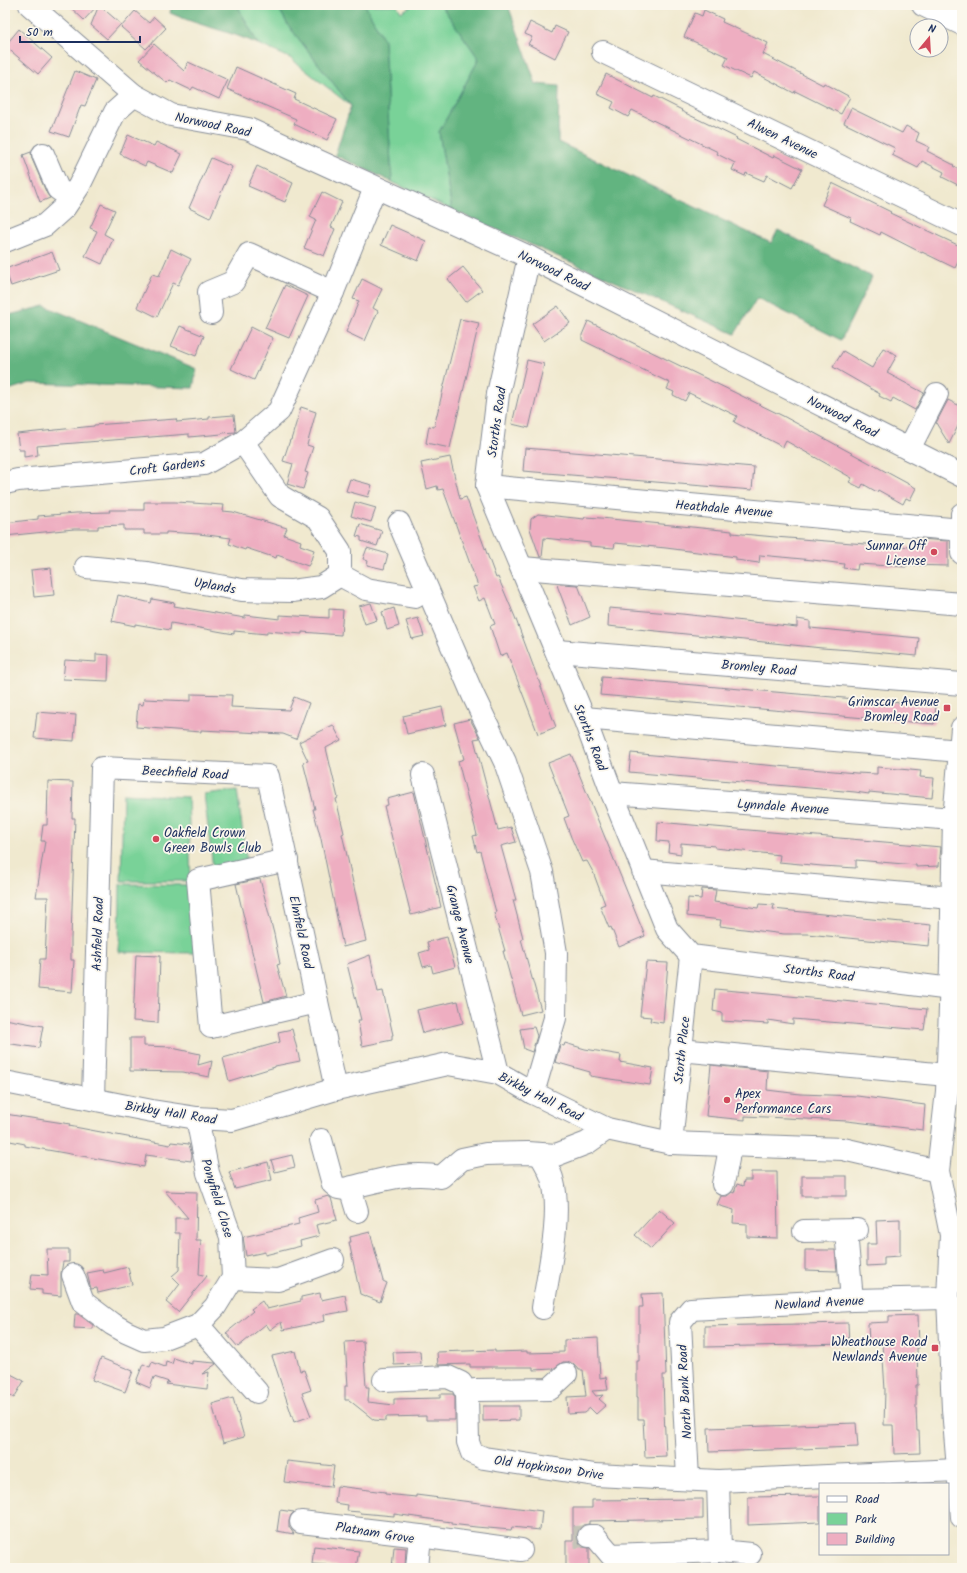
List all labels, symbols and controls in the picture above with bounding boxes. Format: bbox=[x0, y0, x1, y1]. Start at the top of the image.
scale bar bbox=[20, 18, 140, 44]
north arrow bbox=[909, 18, 949, 58]
text: N bbox=[926, 20, 938, 39]
text: 50 m bbox=[26, 23, 53, 42]
street label: Norwood Road bbox=[173, 107, 253, 144]
street label: Alwen Avenue bbox=[744, 113, 821, 166]
street label: Norwood Road bbox=[514, 245, 593, 298]
street label: Storths Road bbox=[482, 385, 513, 459]
street label: Norwood Road bbox=[803, 390, 882, 444]
street label: Croft Gardens bbox=[128, 452, 207, 483]
street label: Heathdale Avenue bbox=[674, 495, 774, 524]
place label: Sunnar Off License bbox=[866, 536, 927, 572]
marker: Sunnar Off License bbox=[929, 547, 939, 557]
street label: Uplands bbox=[192, 572, 238, 601]
street label: Bromley Road bbox=[720, 655, 798, 682]
place label: Grimscar Avenue Bromley Road bbox=[848, 692, 940, 728]
street label: Storths Road bbox=[567, 701, 612, 775]
marker: Grimscar Avenue Bromley Road bbox=[942, 703, 952, 713]
street label: Beechfield Road bbox=[141, 761, 229, 786]
street label: Lynndale Avenue bbox=[736, 794, 830, 821]
place label: Oakfield Crown Green Bowls Club bbox=[164, 823, 261, 859]
marker: Oakfield Crown Green Bowls Club bbox=[151, 834, 161, 844]
street label: Grange Avenue bbox=[440, 883, 480, 966]
street label: Elmfield Road bbox=[282, 894, 319, 972]
street label: Ashfield Road bbox=[87, 896, 110, 971]
street label: Storths Road bbox=[782, 959, 856, 988]
street label: Storth Place bbox=[669, 1015, 696, 1085]
street label: Birkby Hall Road bbox=[494, 1067, 587, 1128]
place label: Apex Performance Cars bbox=[735, 1084, 832, 1120]
marker: Apex Performance Cars bbox=[722, 1095, 732, 1105]
street label: Birkby Hall Road bbox=[124, 1096, 219, 1131]
street label: Ponyfield Close bbox=[195, 1156, 239, 1241]
street label: Newland Avenue bbox=[774, 1291, 865, 1316]
place label: Wheathouse Road Newlands Avenue bbox=[831, 1332, 928, 1368]
street label: North Bank Road bbox=[673, 1343, 698, 1440]
marker: Wheathouse Road Newlands Avenue bbox=[930, 1343, 940, 1353]
street label: Old Hopkinson Drive bbox=[493, 1450, 605, 1487]
legend bbox=[819, 1483, 949, 1555]
text: Road bbox=[855, 1490, 880, 1509]
text: Park bbox=[855, 1510, 877, 1529]
street label: Platnam Grove bbox=[334, 1517, 416, 1550]
text: Building bbox=[855, 1530, 895, 1549]

